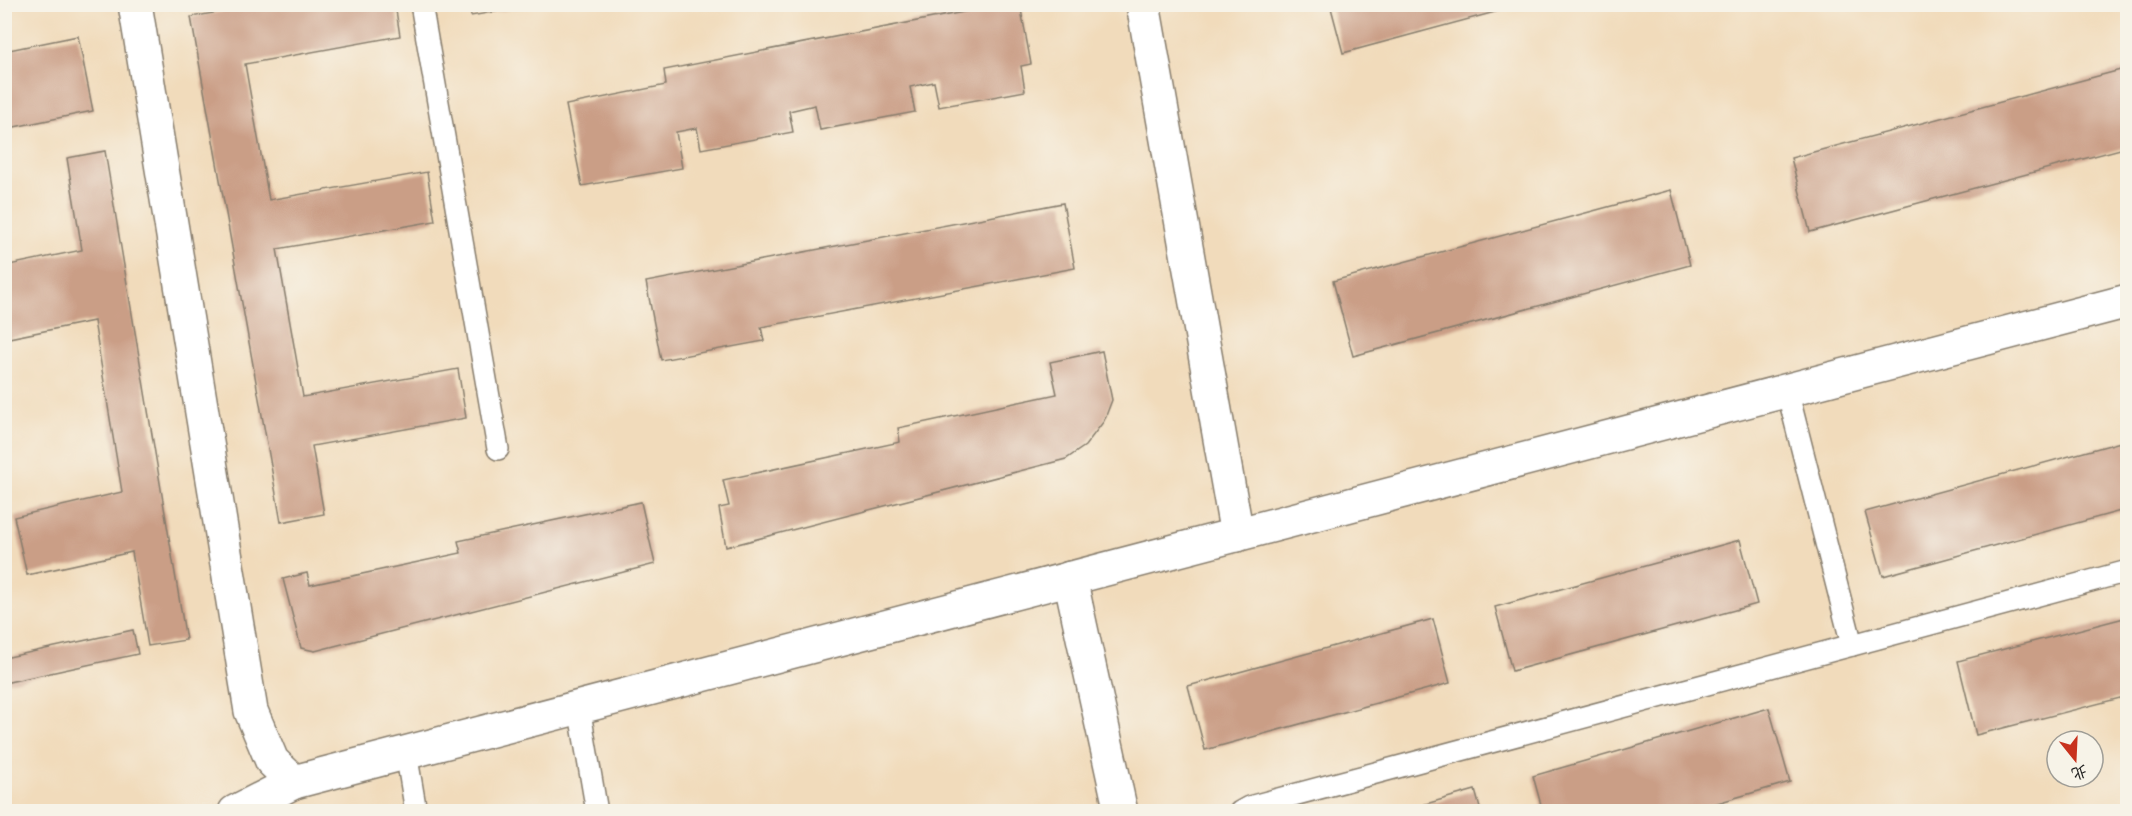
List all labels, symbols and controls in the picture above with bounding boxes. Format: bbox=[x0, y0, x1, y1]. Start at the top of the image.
north arrow bbox=[2045, 729, 2105, 789]
text: 北 bbox=[2069, 760, 2090, 785]

